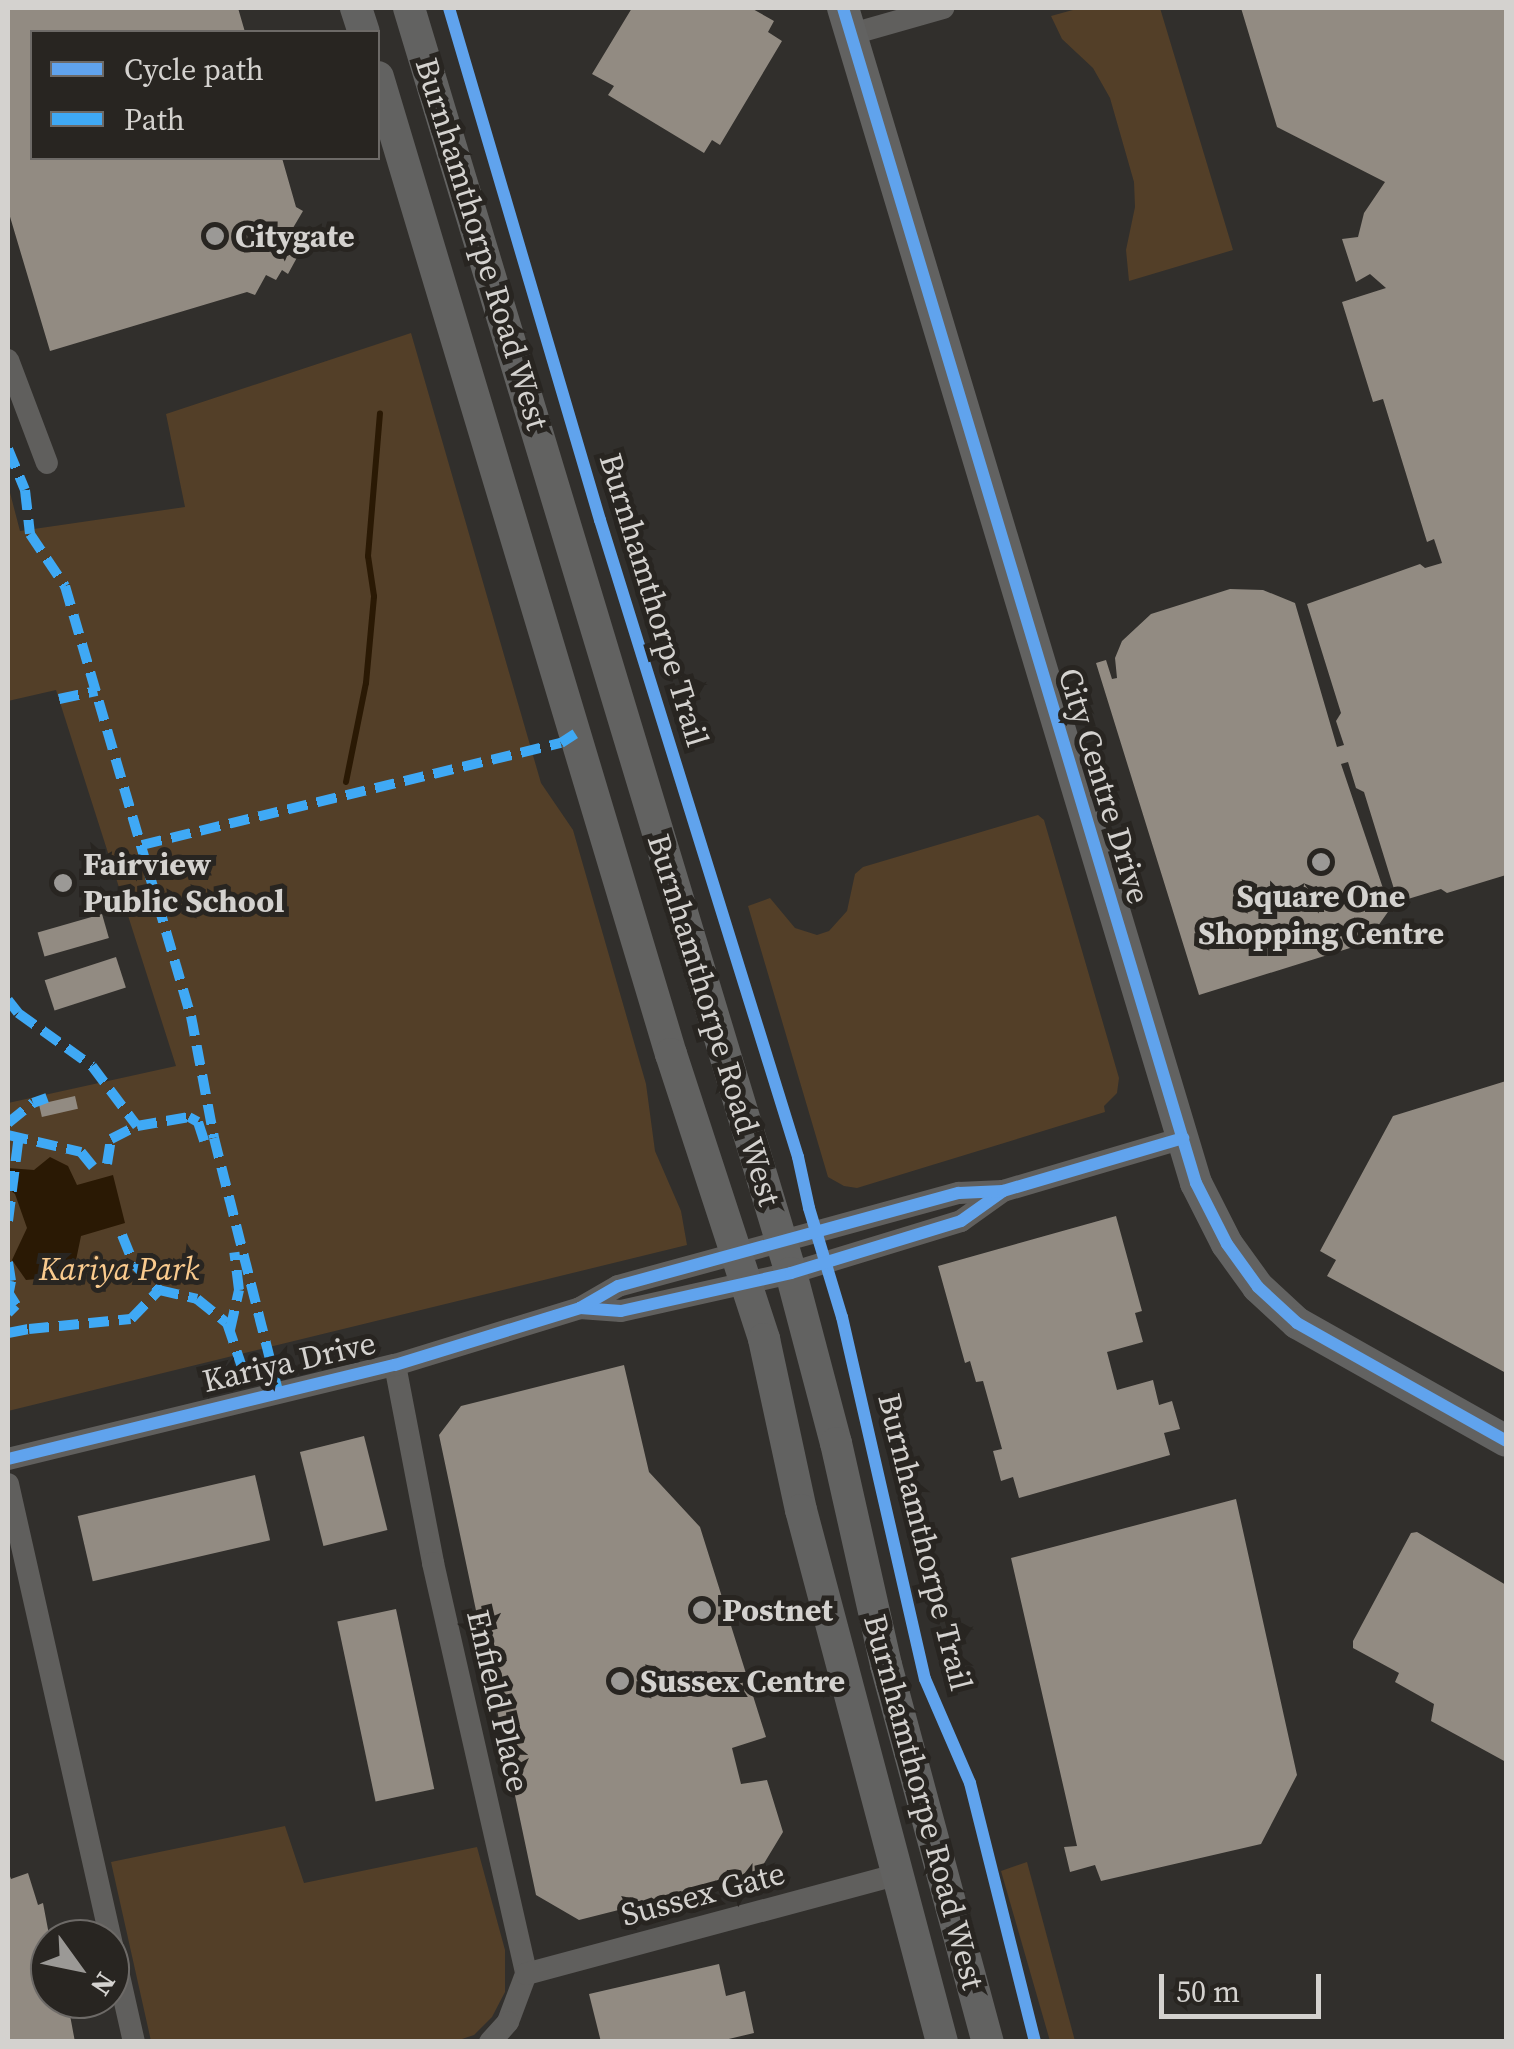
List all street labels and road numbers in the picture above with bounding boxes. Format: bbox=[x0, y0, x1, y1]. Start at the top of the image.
street label: Burnhamthorpe Road West bbox=[407, 53, 557, 435]
street label: Burnhamthorpe Trail bbox=[591, 448, 717, 752]
street label: City Centre Drive bbox=[1050, 664, 1158, 908]
street label: Burnhamthorpe Road West bbox=[639, 829, 789, 1211]
street label: Kariya Drive bbox=[199, 1323, 379, 1401]
street label: Burnhamthorpe Trail bbox=[869, 1389, 981, 1695]
street label: Enfield Place bbox=[458, 1606, 538, 1796]
street label: Burnhamthorpe Road West bbox=[855, 1610, 993, 1994]
street label: Sussex Gate bbox=[617, 1854, 789, 1934]

